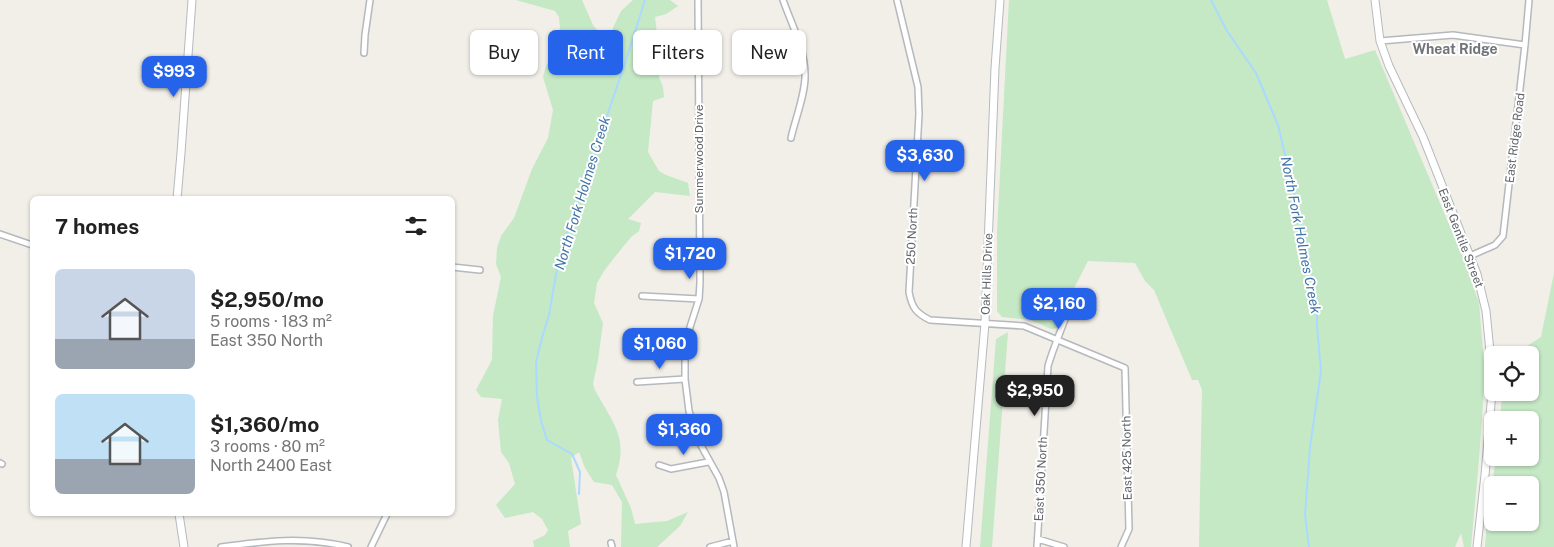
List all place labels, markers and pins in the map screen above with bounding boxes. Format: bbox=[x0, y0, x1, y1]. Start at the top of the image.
pin: $993 bbox=[144, 56, 204, 98]
pin: $3,630 bbox=[884, 140, 966, 182]
pin: $1,720 bbox=[649, 238, 731, 280]
pin: $2,160 bbox=[1018, 288, 1100, 330]
pin: $1,060 bbox=[619, 328, 701, 370]
pin: $2,950 bbox=[994, 374, 1076, 417]
pin: $1,360 bbox=[643, 414, 725, 456]

